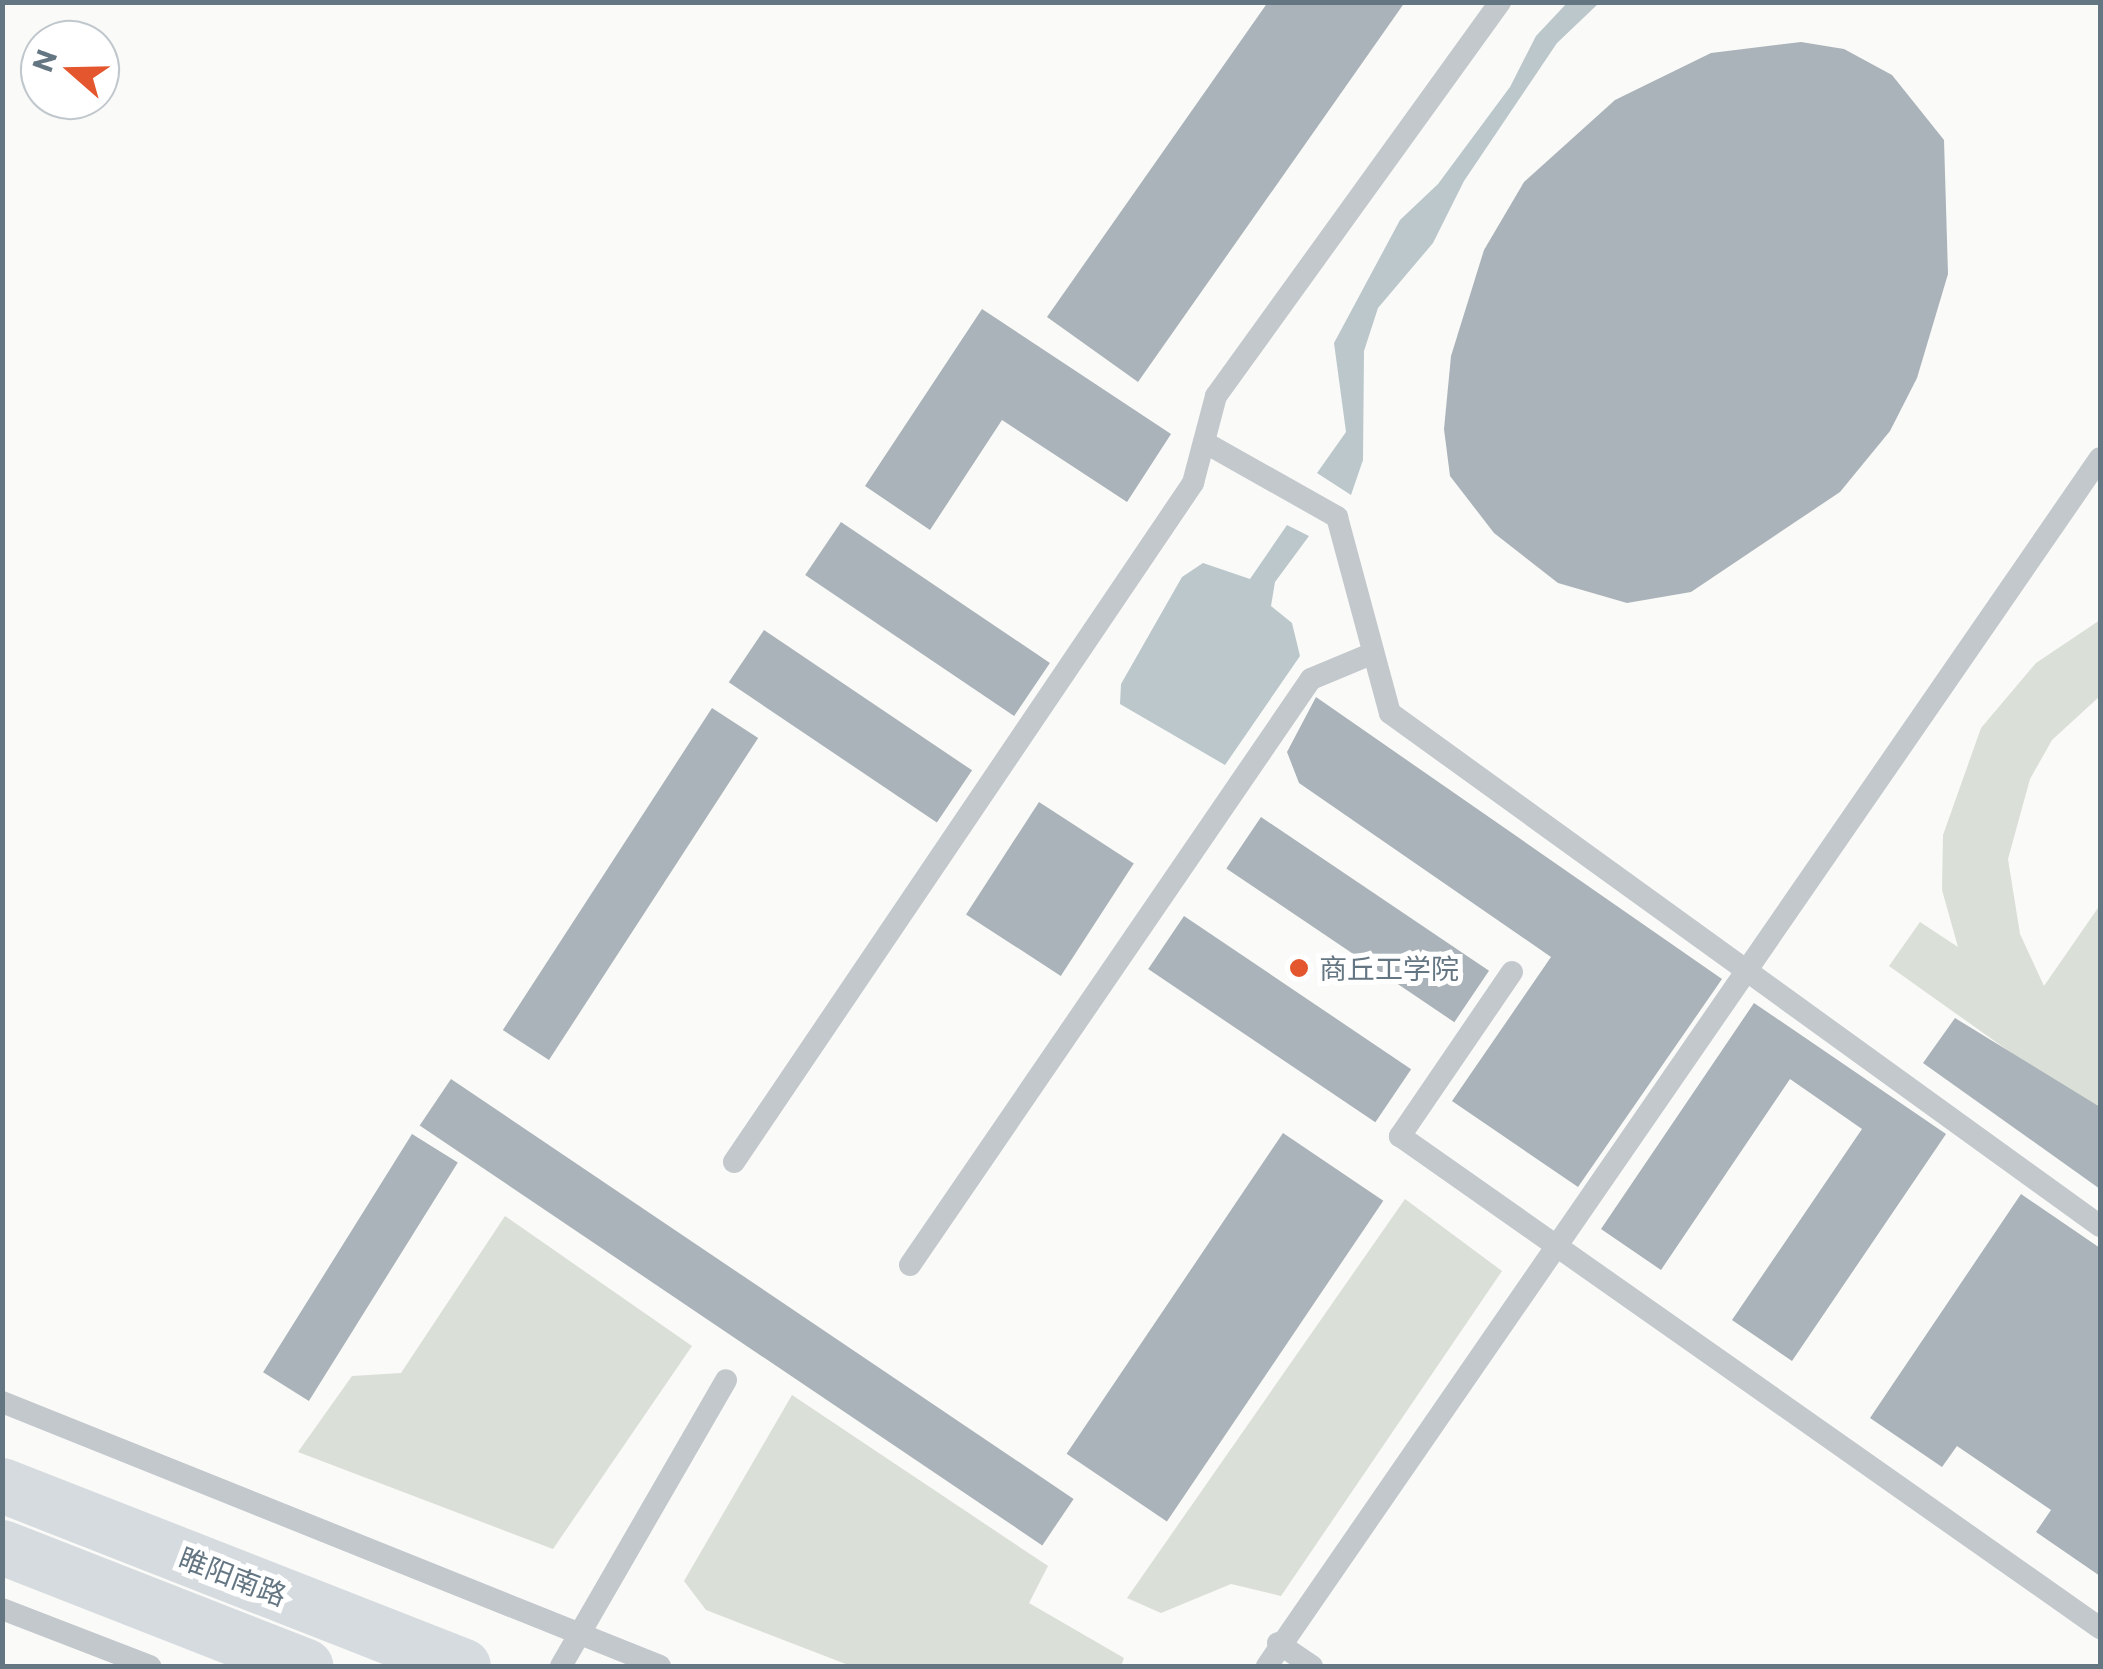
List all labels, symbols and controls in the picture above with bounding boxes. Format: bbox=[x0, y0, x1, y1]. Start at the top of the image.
north arrow bbox=[20, 20, 120, 120]
text: N bbox=[24, 45, 63, 76]
place label: 商丘工学院 bbox=[1319, 951, 1459, 985]
marker: 商丘工学院 bbox=[1288, 957, 1310, 979]
street label: 睢阳南路 bbox=[175, 1540, 291, 1612]

